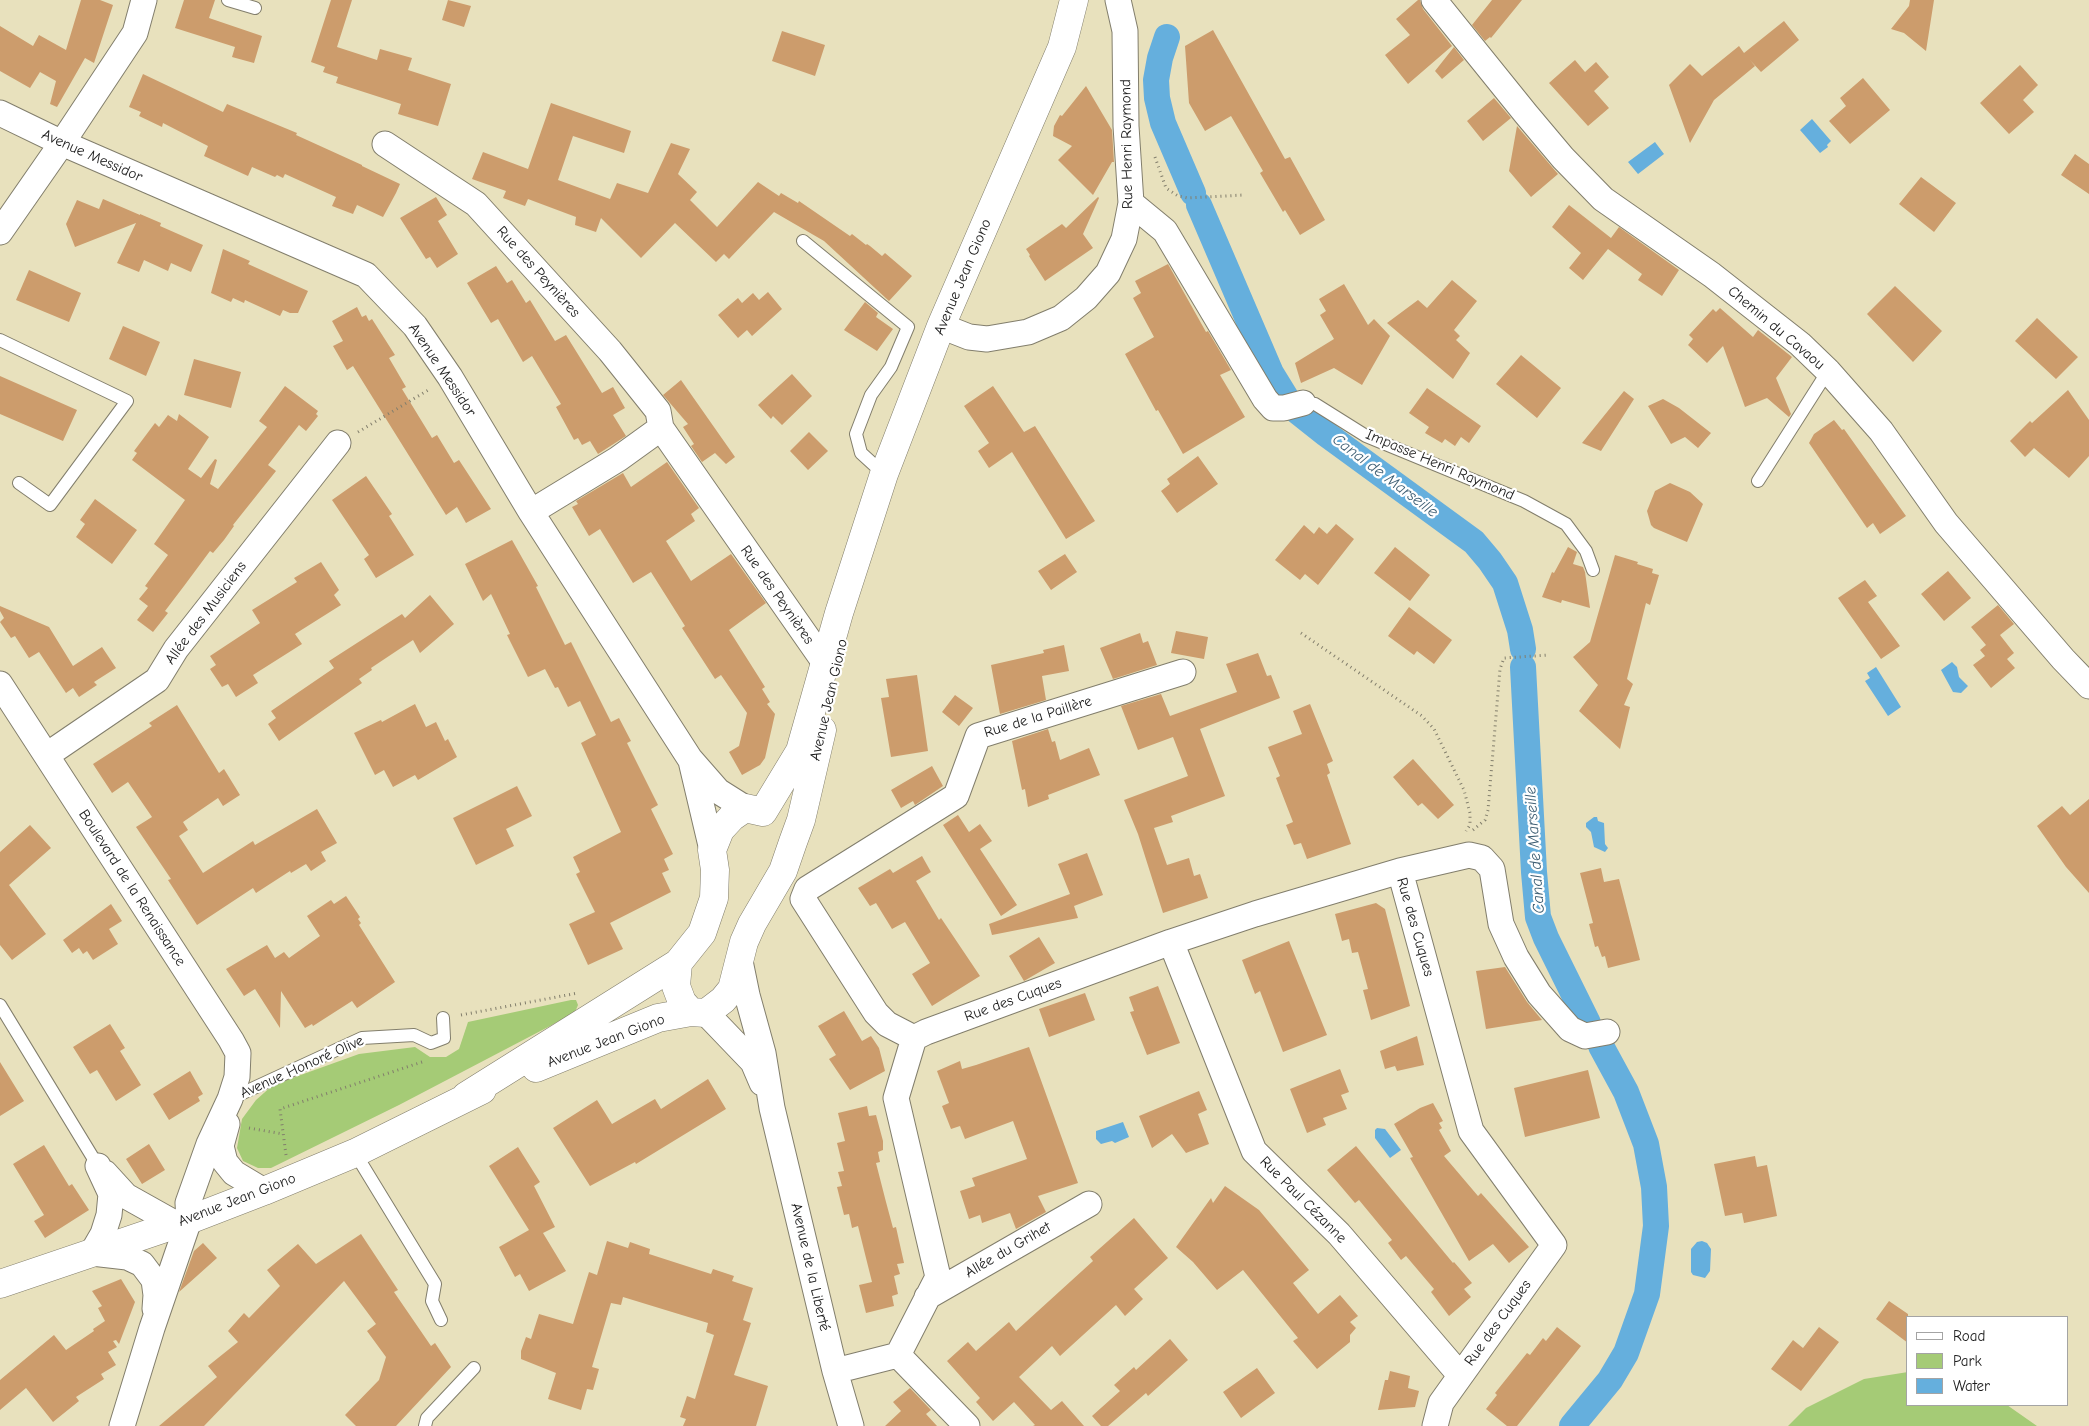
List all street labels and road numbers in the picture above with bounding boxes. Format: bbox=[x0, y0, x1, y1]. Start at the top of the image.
street label: Rue Henri Raymond bbox=[1117, 79, 1137, 209]
street label: Avenue Messidor bbox=[39, 126, 145, 186]
street label: Avenue Jean Giono bbox=[930, 216, 996, 338]
street label: Rue des Peynières bbox=[492, 223, 584, 321]
street label: Chemin du Cavaou bbox=[1724, 282, 1828, 374]
street label: Avenue Messidor bbox=[404, 320, 480, 420]
street label: Impasse Henri Raymond bbox=[1363, 426, 1517, 504]
street label: Rue des Peynières bbox=[736, 542, 818, 648]
street label: Allée des Musiciens bbox=[161, 558, 251, 668]
street label: Avenue Jean Giono bbox=[806, 637, 852, 763]
street label: Rue de la Paillère bbox=[982, 692, 1094, 742]
street label: Boulevard de la Renaissance bbox=[75, 806, 189, 970]
street label: Rue des Cuques bbox=[1392, 876, 1438, 978]
street label: Rue des Cuques bbox=[962, 974, 1064, 1026]
street label: Avenue Jean Giono bbox=[545, 1010, 667, 1072]
street label: Avenue Honoré Olive bbox=[237, 1032, 367, 1102]
street label: Rue Paul Cézanne bbox=[1256, 1153, 1350, 1247]
street label: Avenue Jean Giono bbox=[176, 1169, 298, 1231]
street label: Avenue de la Liberté bbox=[787, 1201, 833, 1333]
street label: Allée du Grihet bbox=[962, 1218, 1054, 1282]
street label: Rue des Cuques bbox=[1461, 1276, 1535, 1370]

